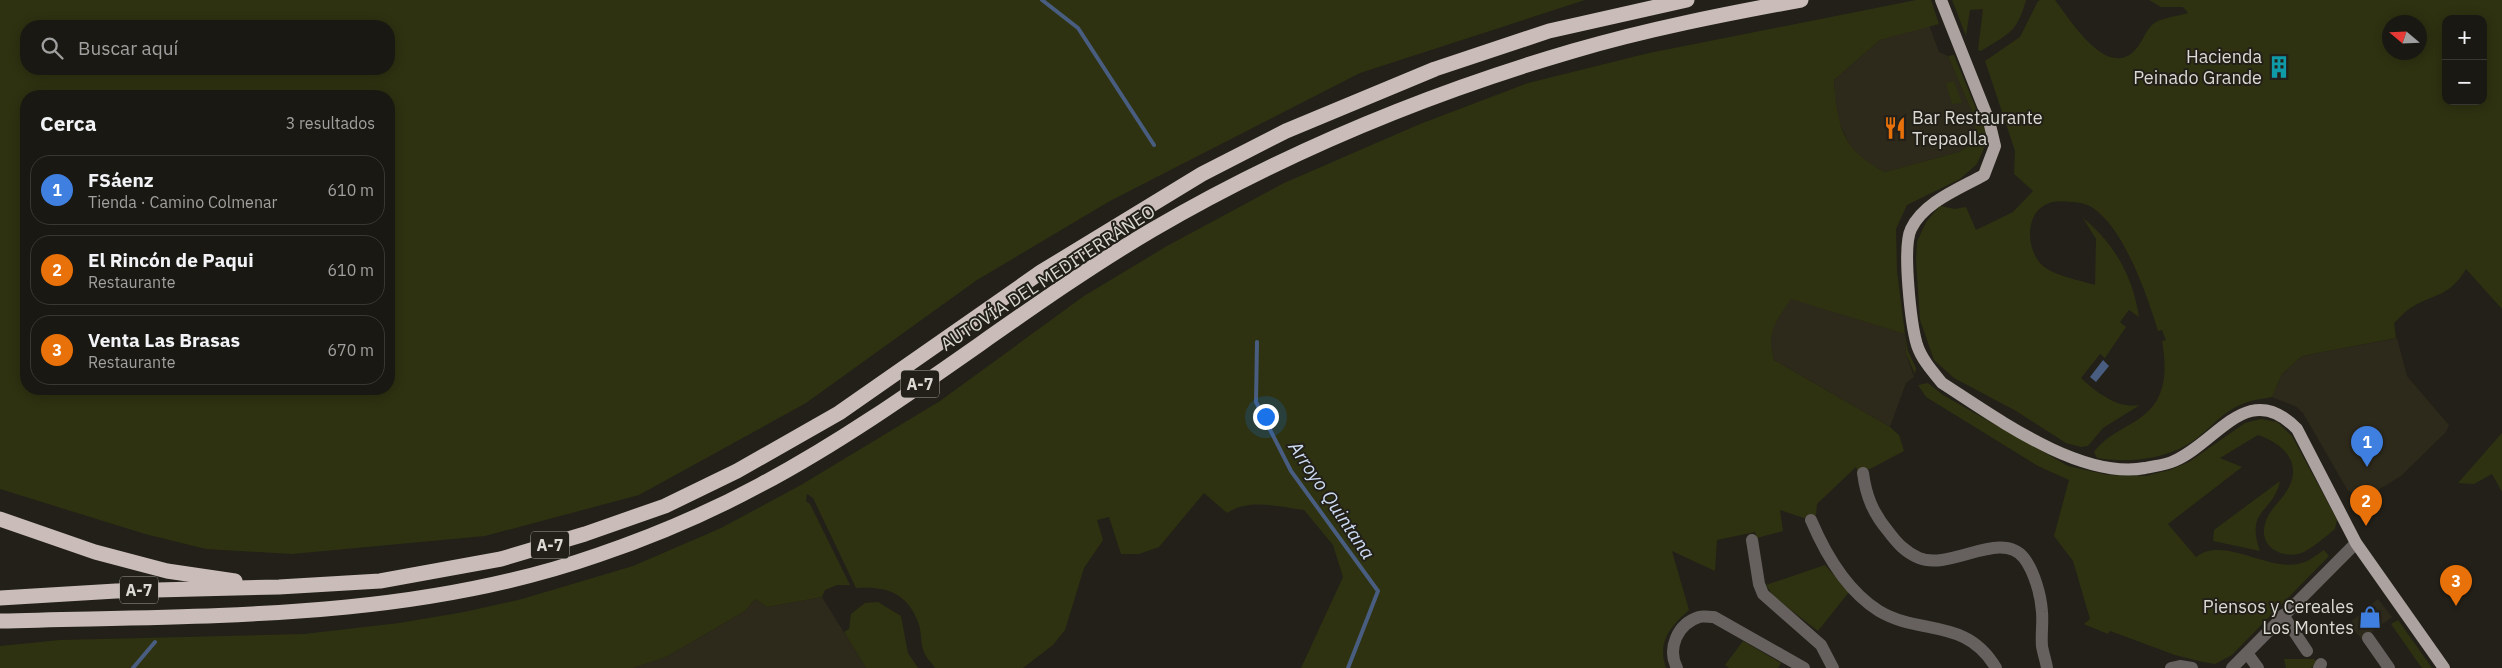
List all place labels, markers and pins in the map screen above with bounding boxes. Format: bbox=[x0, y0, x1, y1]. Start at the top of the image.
place label: Hacienda Peinado Grande bbox=[2133, 45, 2262, 89]
building icon: Hacienda Peinado Grande bbox=[2266, 54, 2292, 80]
place label: Bar Restaurante Trepaolla bbox=[1912, 106, 2043, 150]
restaurant icon: Bar Restaurante Trepaolla bbox=[1882, 115, 1908, 141]
pin: 1 bbox=[2351, 426, 2383, 467]
pin: 2 bbox=[2350, 485, 2382, 526]
pin: 3 bbox=[2440, 565, 2472, 606]
place label: Piensos y Cereales Los Montes bbox=[2203, 595, 2354, 639]
shop icon: Piensos y Cereales Los Montes bbox=[2357, 604, 2383, 630]

